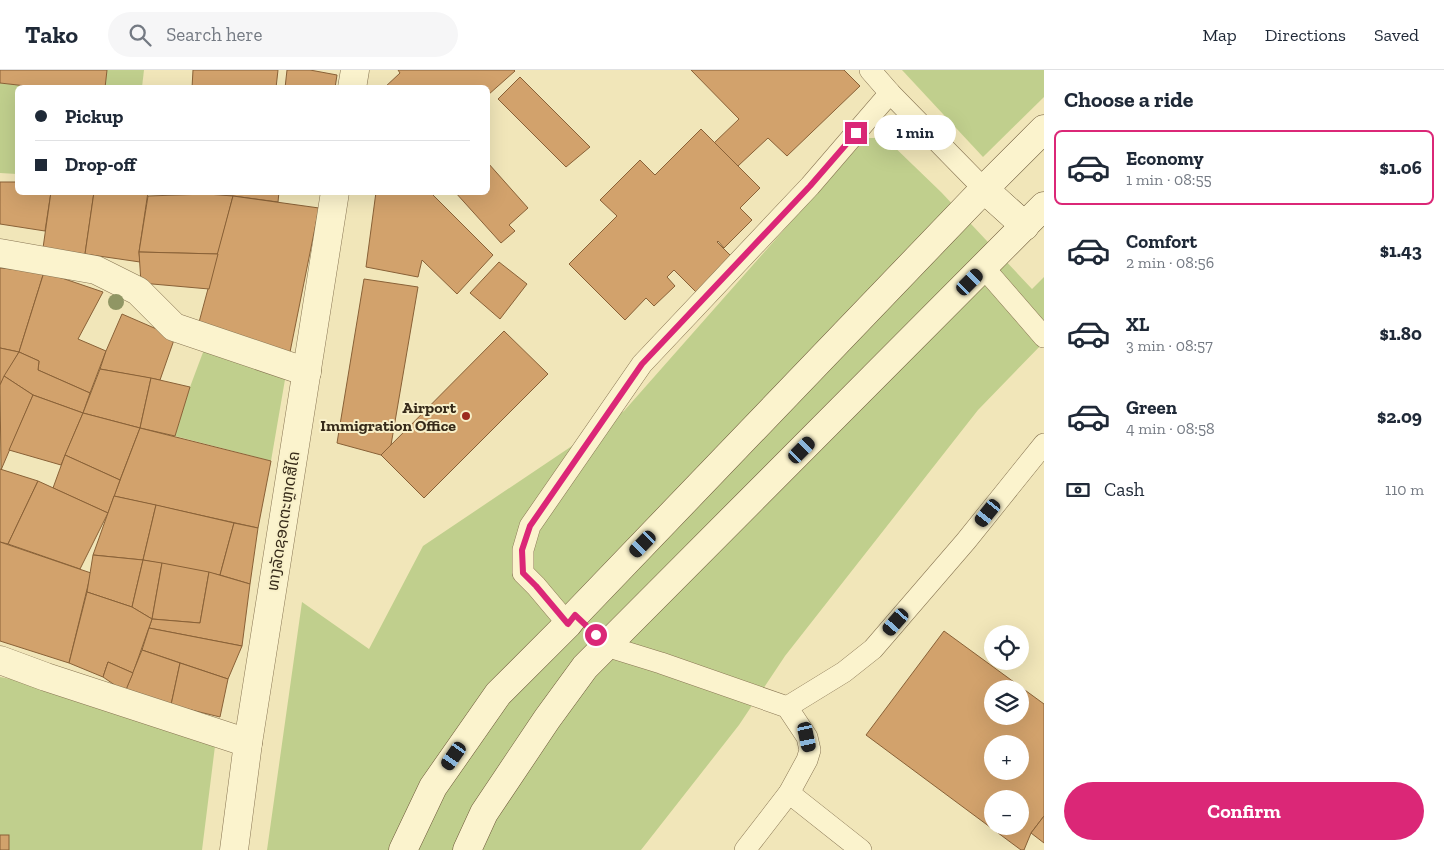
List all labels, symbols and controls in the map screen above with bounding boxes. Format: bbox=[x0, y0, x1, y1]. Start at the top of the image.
search box bbox=[108, 12, 458, 57]
text: Tako bbox=[25, 20, 78, 49]
icon: search bbox=[126, 21, 154, 49]
text: Search here bbox=[166, 23, 262, 46]
text: Map bbox=[1202, 24, 1237, 46]
text: Directions bbox=[1265, 24, 1346, 46]
text: Saved bbox=[1374, 24, 1419, 46]
text: Choose a ride bbox=[1064, 86, 1194, 113]
text: Pickup bbox=[65, 105, 123, 128]
callout: 1 min bbox=[874, 116, 956, 150]
route end bbox=[845, 122, 867, 144]
text: 1 min bbox=[896, 123, 934, 142]
icon: car bbox=[1066, 145, 1111, 190]
text: Economy bbox=[1126, 147, 1204, 170]
text: Drop-off bbox=[65, 153, 136, 176]
text: $1.06 bbox=[1380, 156, 1422, 179]
text: 1 min · 08:55 bbox=[1126, 170, 1212, 189]
icon: car bbox=[1066, 228, 1111, 273]
text: Comfort bbox=[1126, 230, 1197, 253]
text: $1.43 bbox=[1380, 239, 1422, 262]
text: 2 min · 08:56 bbox=[1126, 253, 1214, 272]
car bbox=[954, 266, 985, 298]
icon: car bbox=[1066, 311, 1111, 356]
text: XL bbox=[1126, 313, 1149, 336]
text: $1.80 bbox=[1379, 322, 1422, 345]
text: 3 min · 08:57 bbox=[1126, 336, 1213, 355]
icon: car bbox=[1066, 394, 1111, 439]
text: Green bbox=[1126, 396, 1177, 419]
place label: Airport Immigration Office bbox=[320, 398, 457, 435]
text: $2.09 bbox=[1377, 405, 1422, 428]
marker: Airport Immigration Office bbox=[460, 410, 472, 422]
text: 4 min · 08:58 bbox=[1126, 419, 1215, 438]
car bbox=[786, 434, 817, 466]
street label: ທາງລັດຊອດຕະຫຼາດສີໄຄ bbox=[263, 450, 303, 592]
icon: cash bbox=[1064, 476, 1092, 504]
text: Cash bbox=[1104, 478, 1144, 501]
text: 110 m bbox=[1385, 480, 1424, 499]
car bbox=[972, 497, 1003, 529]
car bbox=[627, 528, 658, 560]
car bbox=[880, 606, 911, 638]
route start bbox=[585, 624, 607, 646]
map controls bbox=[984, 625, 1029, 835]
button: locate bbox=[984, 625, 1029, 670]
button: layers bbox=[984, 680, 1029, 725]
car bbox=[796, 721, 817, 753]
button: + bbox=[984, 735, 1029, 780]
car bbox=[439, 739, 468, 773]
button: Confirm bbox=[1064, 782, 1424, 840]
button: − bbox=[984, 790, 1029, 835]

